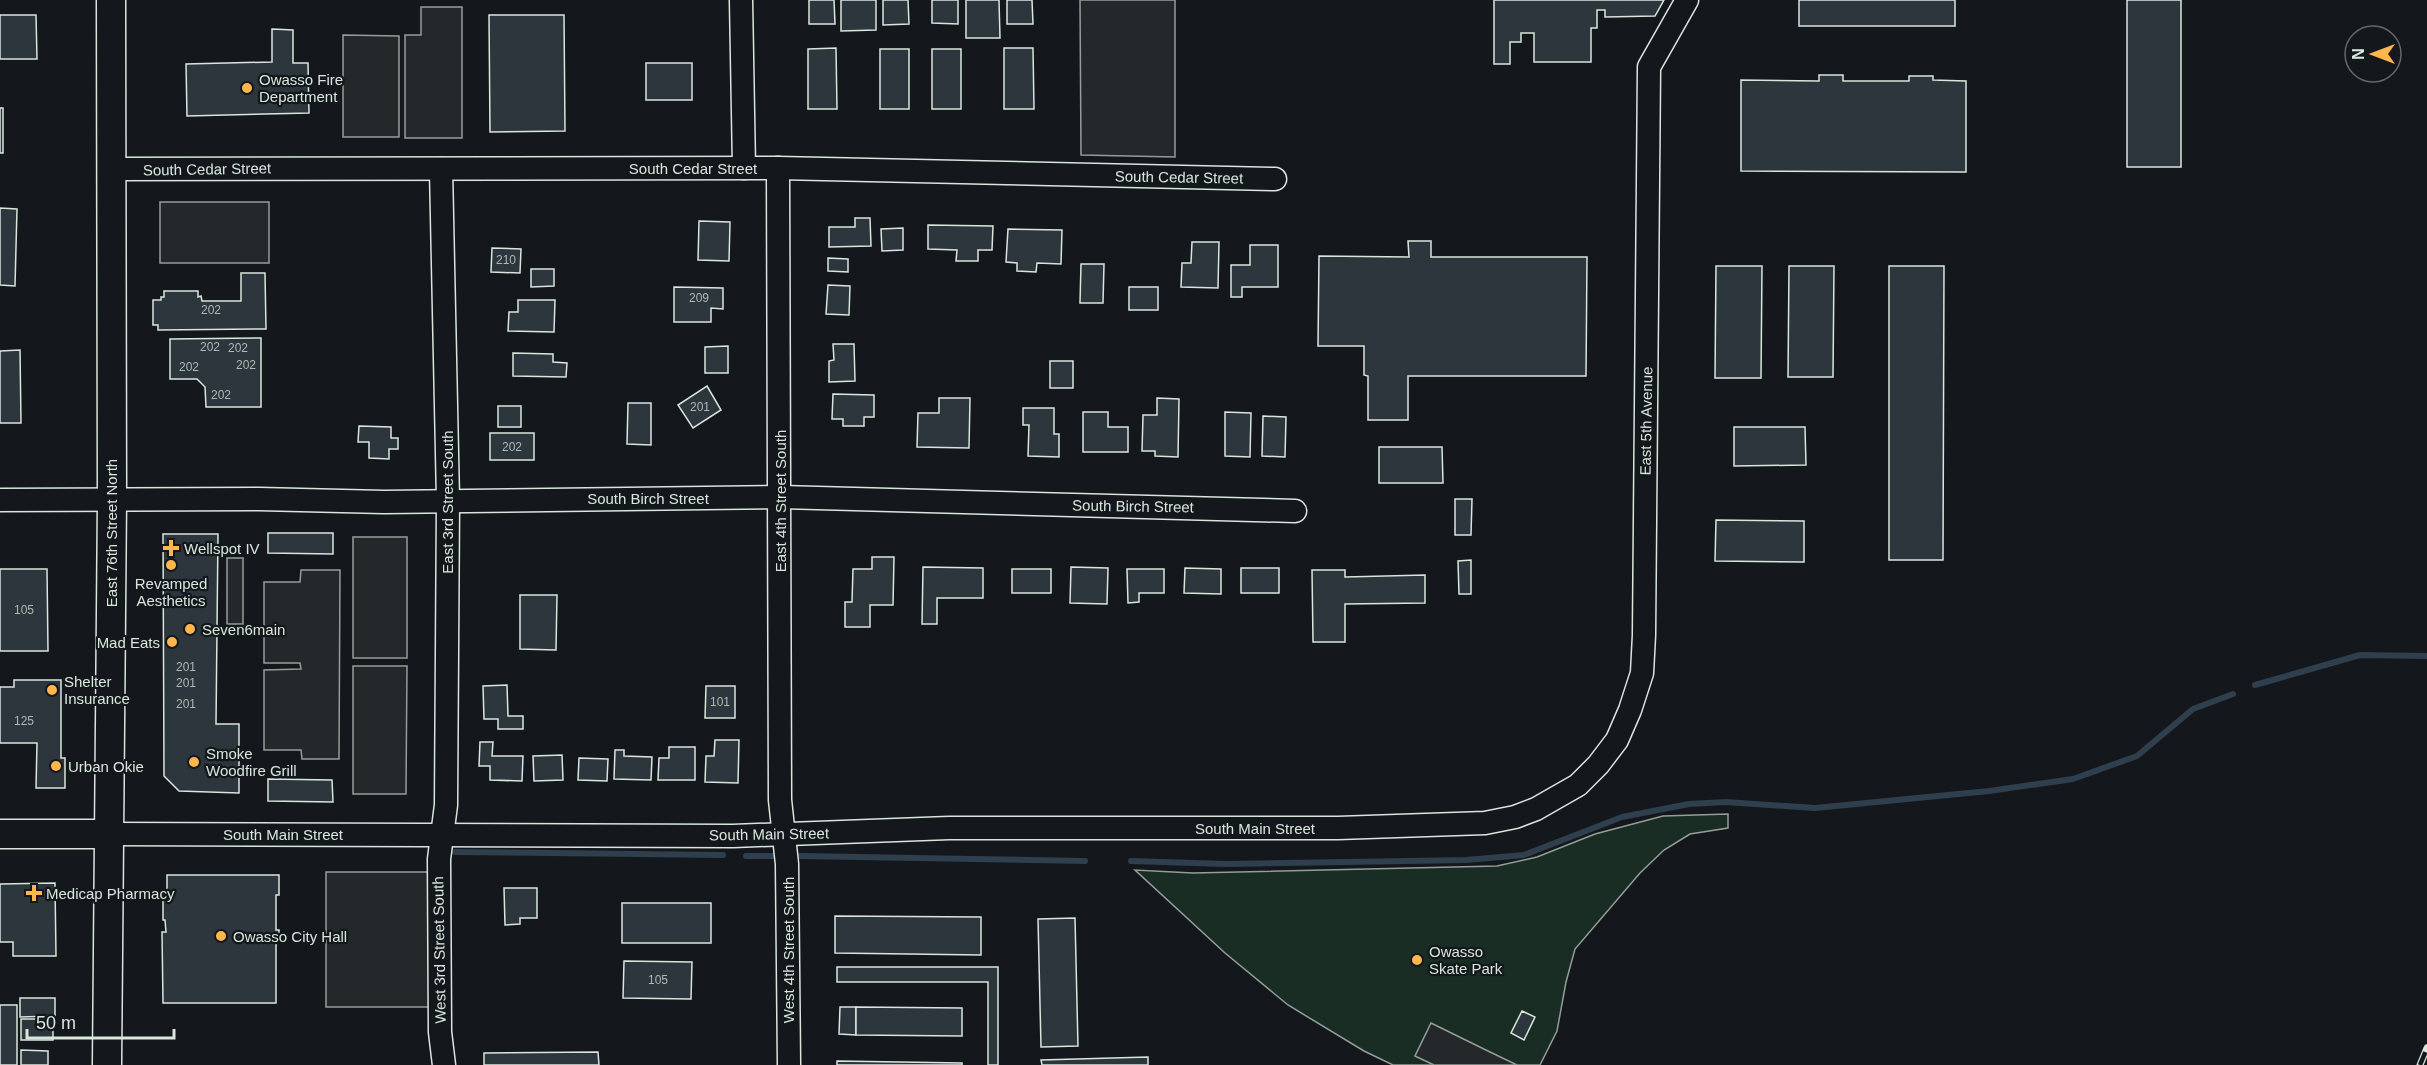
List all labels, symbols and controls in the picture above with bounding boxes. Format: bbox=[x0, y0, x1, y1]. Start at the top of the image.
north arrow bbox=[2343, 24, 2403, 84]
text: N bbox=[2350, 48, 2367, 60]
place label: Owasso Fire Department bbox=[259, 71, 343, 105]
marker: Owasso Fire Department bbox=[240, 81, 254, 95]
street label: South Cedar Street bbox=[143, 159, 272, 179]
street label: South Cedar Street bbox=[629, 160, 758, 177]
street label: South Cedar Street bbox=[1115, 167, 1244, 187]
house number: 210 bbox=[496, 253, 516, 267]
house number: 209 bbox=[689, 291, 709, 305]
house number: 202 bbox=[201, 303, 221, 317]
house number: 202 bbox=[200, 340, 220, 354]
house number: 202 bbox=[228, 341, 248, 355]
house number: 202 bbox=[236, 358, 256, 372]
house number: 202 bbox=[179, 360, 199, 374]
street label: East 5th Avenue bbox=[1637, 366, 1655, 476]
house number: 202 bbox=[211, 388, 231, 402]
house number: 201 bbox=[690, 400, 710, 414]
street label: East 3rd Street South bbox=[439, 430, 456, 574]
street label: East 4th Street South bbox=[772, 430, 789, 572]
house number: 202 bbox=[502, 440, 522, 454]
street label: East 76th Street North bbox=[103, 459, 120, 607]
street label: South Birch Street bbox=[587, 490, 710, 507]
street label: South Birch Street bbox=[1072, 496, 1195, 516]
marker: Wellspot IV bbox=[162, 539, 180, 557]
place label: Wellspot IV bbox=[184, 540, 260, 557]
marker: Revamped Aesthetics bbox=[164, 558, 178, 572]
place label: Revamped Aesthetics bbox=[135, 575, 207, 609]
house number: 105 bbox=[14, 603, 34, 617]
place label: Seven6main bbox=[202, 621, 285, 638]
marker: Seven6main bbox=[183, 622, 197, 636]
place label: Mad Eats bbox=[97, 634, 160, 651]
marker: Mad Eats bbox=[165, 635, 179, 649]
house number: 201 bbox=[176, 660, 196, 674]
place label: Shelter Insurance bbox=[64, 673, 130, 707]
house number: 201 bbox=[176, 676, 196, 690]
marker: Shelter Insurance bbox=[45, 683, 59, 697]
house number: 101 bbox=[710, 695, 730, 709]
house number: 201 bbox=[176, 697, 196, 711]
house number: 125 bbox=[14, 714, 34, 728]
place label: Smoke Woodfire Grill bbox=[206, 745, 297, 779]
marker: Smoke Woodfire Grill bbox=[187, 755, 201, 769]
place label: Urban Okie bbox=[68, 758, 144, 775]
marker: Urban Okie bbox=[49, 759, 63, 773]
street label: South Main Street bbox=[1195, 820, 1316, 837]
street label: South Main Street bbox=[709, 824, 830, 844]
street label: South Main Street bbox=[223, 826, 344, 843]
street label: West 3rd Street South bbox=[429, 876, 449, 1024]
street label: West 4th Street South bbox=[780, 877, 797, 1023]
place label: Medicap Pharmacy bbox=[46, 885, 175, 902]
marker: Medicap Pharmacy bbox=[27, 886, 41, 900]
place label: Owasso City Hall bbox=[233, 928, 347, 945]
marker: Owasso City Hall bbox=[214, 929, 228, 943]
place label: Owasso Skate Park bbox=[1429, 943, 1503, 977]
marker: Owasso Skate Park bbox=[1410, 953, 1424, 967]
house number: 105 bbox=[648, 973, 668, 987]
scale bar bbox=[27, 1002, 174, 1040]
text: 50 m bbox=[36, 1013, 76, 1033]

